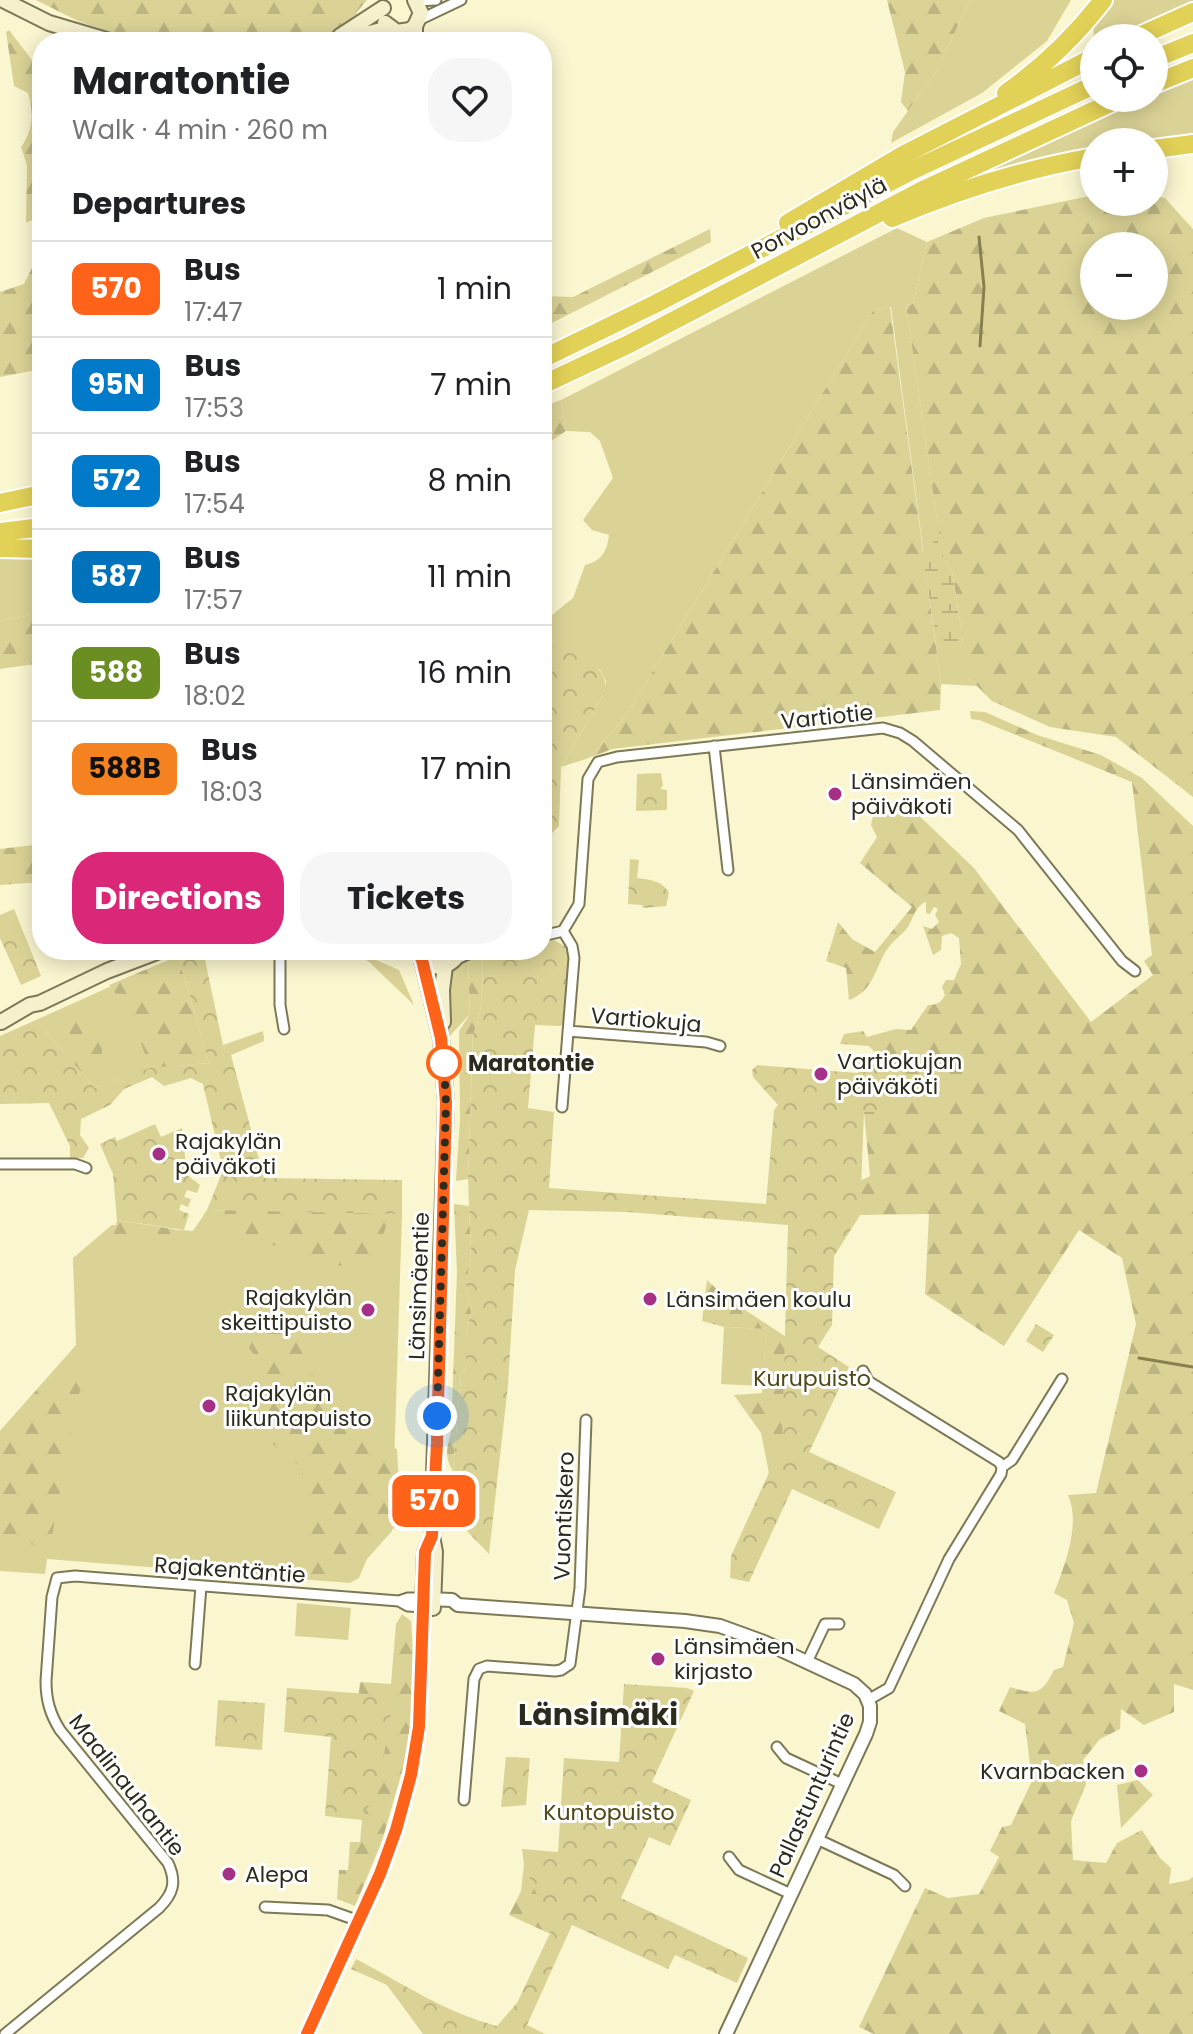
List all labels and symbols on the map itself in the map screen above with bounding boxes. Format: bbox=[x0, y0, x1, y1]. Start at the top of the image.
street label: Porvoonväylä bbox=[746, 169, 892, 267]
street label: Vartiotie bbox=[779, 697, 875, 737]
place label: Länsimäen päiväkoti bbox=[851, 766, 972, 822]
marker: Länsimäen päiväkoti bbox=[826, 785, 844, 803]
street label: Vartiokuja bbox=[589, 1000, 703, 1040]
marker: Maratontie bbox=[427, 1046, 461, 1080]
place label: Vartiokujan päiväköti bbox=[837, 1046, 962, 1102]
place label: Maratontie bbox=[468, 1048, 594, 1079]
marker: Vartiokujan päiväköti bbox=[812, 1065, 830, 1083]
place label: Rajakylän päiväkoti bbox=[175, 1126, 282, 1182]
marker: Rajakylän päiväkoti bbox=[150, 1145, 168, 1163]
street label: Länsimäentie bbox=[401, 1212, 437, 1360]
place label: Rajakylän skeittipuisto bbox=[221, 1282, 352, 1338]
place label: Länsimäen koulu bbox=[666, 1284, 851, 1315]
marker: Länsimäen koulu bbox=[641, 1290, 659, 1308]
marker: Rajakylän skeittipuisto bbox=[359, 1301, 377, 1319]
park label: Kurupuisto bbox=[753, 1363, 871, 1394]
place label: Rajakylän liikuntapuisto bbox=[225, 1378, 372, 1434]
your location bbox=[417, 1396, 457, 1436]
marker: Rajakylän liikuntapuisto bbox=[200, 1397, 218, 1415]
street label: Vuontiskero bbox=[546, 1451, 582, 1581]
line badge: 570 bbox=[388, 1475, 480, 1527]
street label: Rajakentäntie bbox=[153, 1549, 307, 1591]
place label: Länsimäen kirjasto bbox=[674, 1631, 795, 1687]
marker: Länsimäen kirjasto bbox=[649, 1650, 667, 1668]
district label: Länsimäki bbox=[518, 1693, 678, 1736]
street label: Maalinauhantie bbox=[62, 1707, 192, 1863]
street label: Pallastunturintie bbox=[762, 1707, 862, 1883]
place label: Kvarnbacken bbox=[980, 1756, 1125, 1787]
marker: Kvarnbacken bbox=[1132, 1762, 1150, 1780]
park label: Kuntopuisto bbox=[543, 1797, 675, 1828]
place label: Alepa bbox=[245, 1859, 309, 1890]
marker: Alepa bbox=[220, 1865, 238, 1883]

